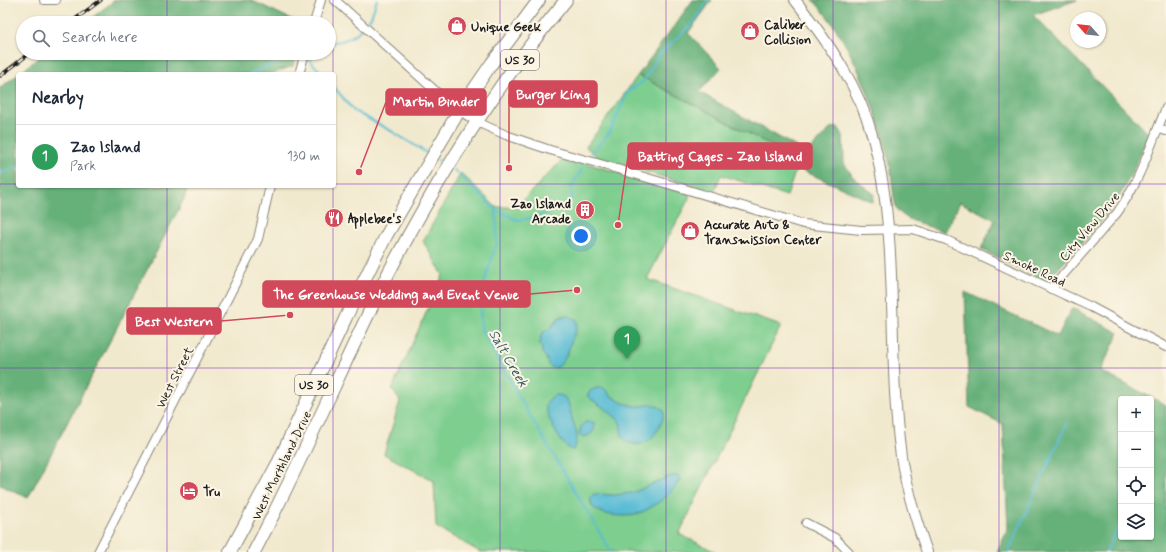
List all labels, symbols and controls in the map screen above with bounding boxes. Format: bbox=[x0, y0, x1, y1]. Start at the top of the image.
north arrow bbox=[1070, 12, 1106, 48]
shop icon: Unique Geek bbox=[446, 15, 468, 37]
search box bbox=[16, 16, 336, 60]
place label: Caliber Collision bbox=[764, 17, 811, 49]
place label: Unique Geek bbox=[471, 19, 542, 36]
shop icon: Caliber Collision bbox=[739, 20, 761, 42]
icon: search bbox=[30, 27, 52, 49]
text: Search here bbox=[62, 28, 138, 48]
road number: US 30 bbox=[501, 50, 539, 70]
callout: Burger King bbox=[509, 81, 597, 107]
text: Burger King bbox=[516, 86, 590, 106]
text: Nearby bbox=[32, 87, 84, 109]
callout: Martin Binder bbox=[386, 89, 486, 115]
text: Martin Binder bbox=[393, 93, 481, 111]
text: Zao Island bbox=[70, 138, 140, 158]
callout: Batting Cages - Zao Island bbox=[628, 143, 812, 169]
text: 1 bbox=[42, 148, 48, 165]
text: 130 m bbox=[287, 148, 320, 165]
text: Batting Cages - Zao Island bbox=[638, 148, 802, 169]
text: Park bbox=[70, 158, 96, 175]
street label: City View Drive bbox=[1056, 189, 1124, 265]
place label: Zao Island Arcade bbox=[510, 196, 571, 228]
building icon: Zao Island Arcade bbox=[574, 199, 596, 221]
restaurant icon: Applebee's bbox=[323, 207, 345, 229]
place label: Applebee's bbox=[348, 211, 401, 229]
place label: Accurate Auto & Transmission Center bbox=[704, 217, 822, 249]
shop icon: Accurate Auto & Transmission Center bbox=[679, 220, 701, 242]
your location bbox=[571, 226, 591, 246]
street label: Smoke Road bbox=[1001, 248, 1068, 291]
callout: The Greenhouse Wedding and Event Venue bbox=[263, 281, 530, 307]
text: The Greenhouse Wedding and Event Venue bbox=[273, 286, 519, 306]
callout: Best Western bbox=[127, 308, 221, 334]
text: Best Western bbox=[135, 313, 213, 331]
water label: Salt Creek bbox=[484, 326, 532, 391]
pin: 1 bbox=[614, 326, 640, 359]
street label: West Street bbox=[152, 343, 198, 412]
road number: US 30 bbox=[295, 375, 333, 395]
map controls bbox=[1118, 396, 1154, 540]
button: + bbox=[1118, 396, 1154, 432]
street label: West Morthland Drive bbox=[249, 408, 316, 523]
button: − bbox=[1118, 432, 1154, 468]
button: locate bbox=[1118, 468, 1154, 504]
hotel icon: Tru bbox=[178, 480, 200, 502]
place label: Tru bbox=[203, 484, 220, 501]
button: layers bbox=[1118, 504, 1154, 540]

